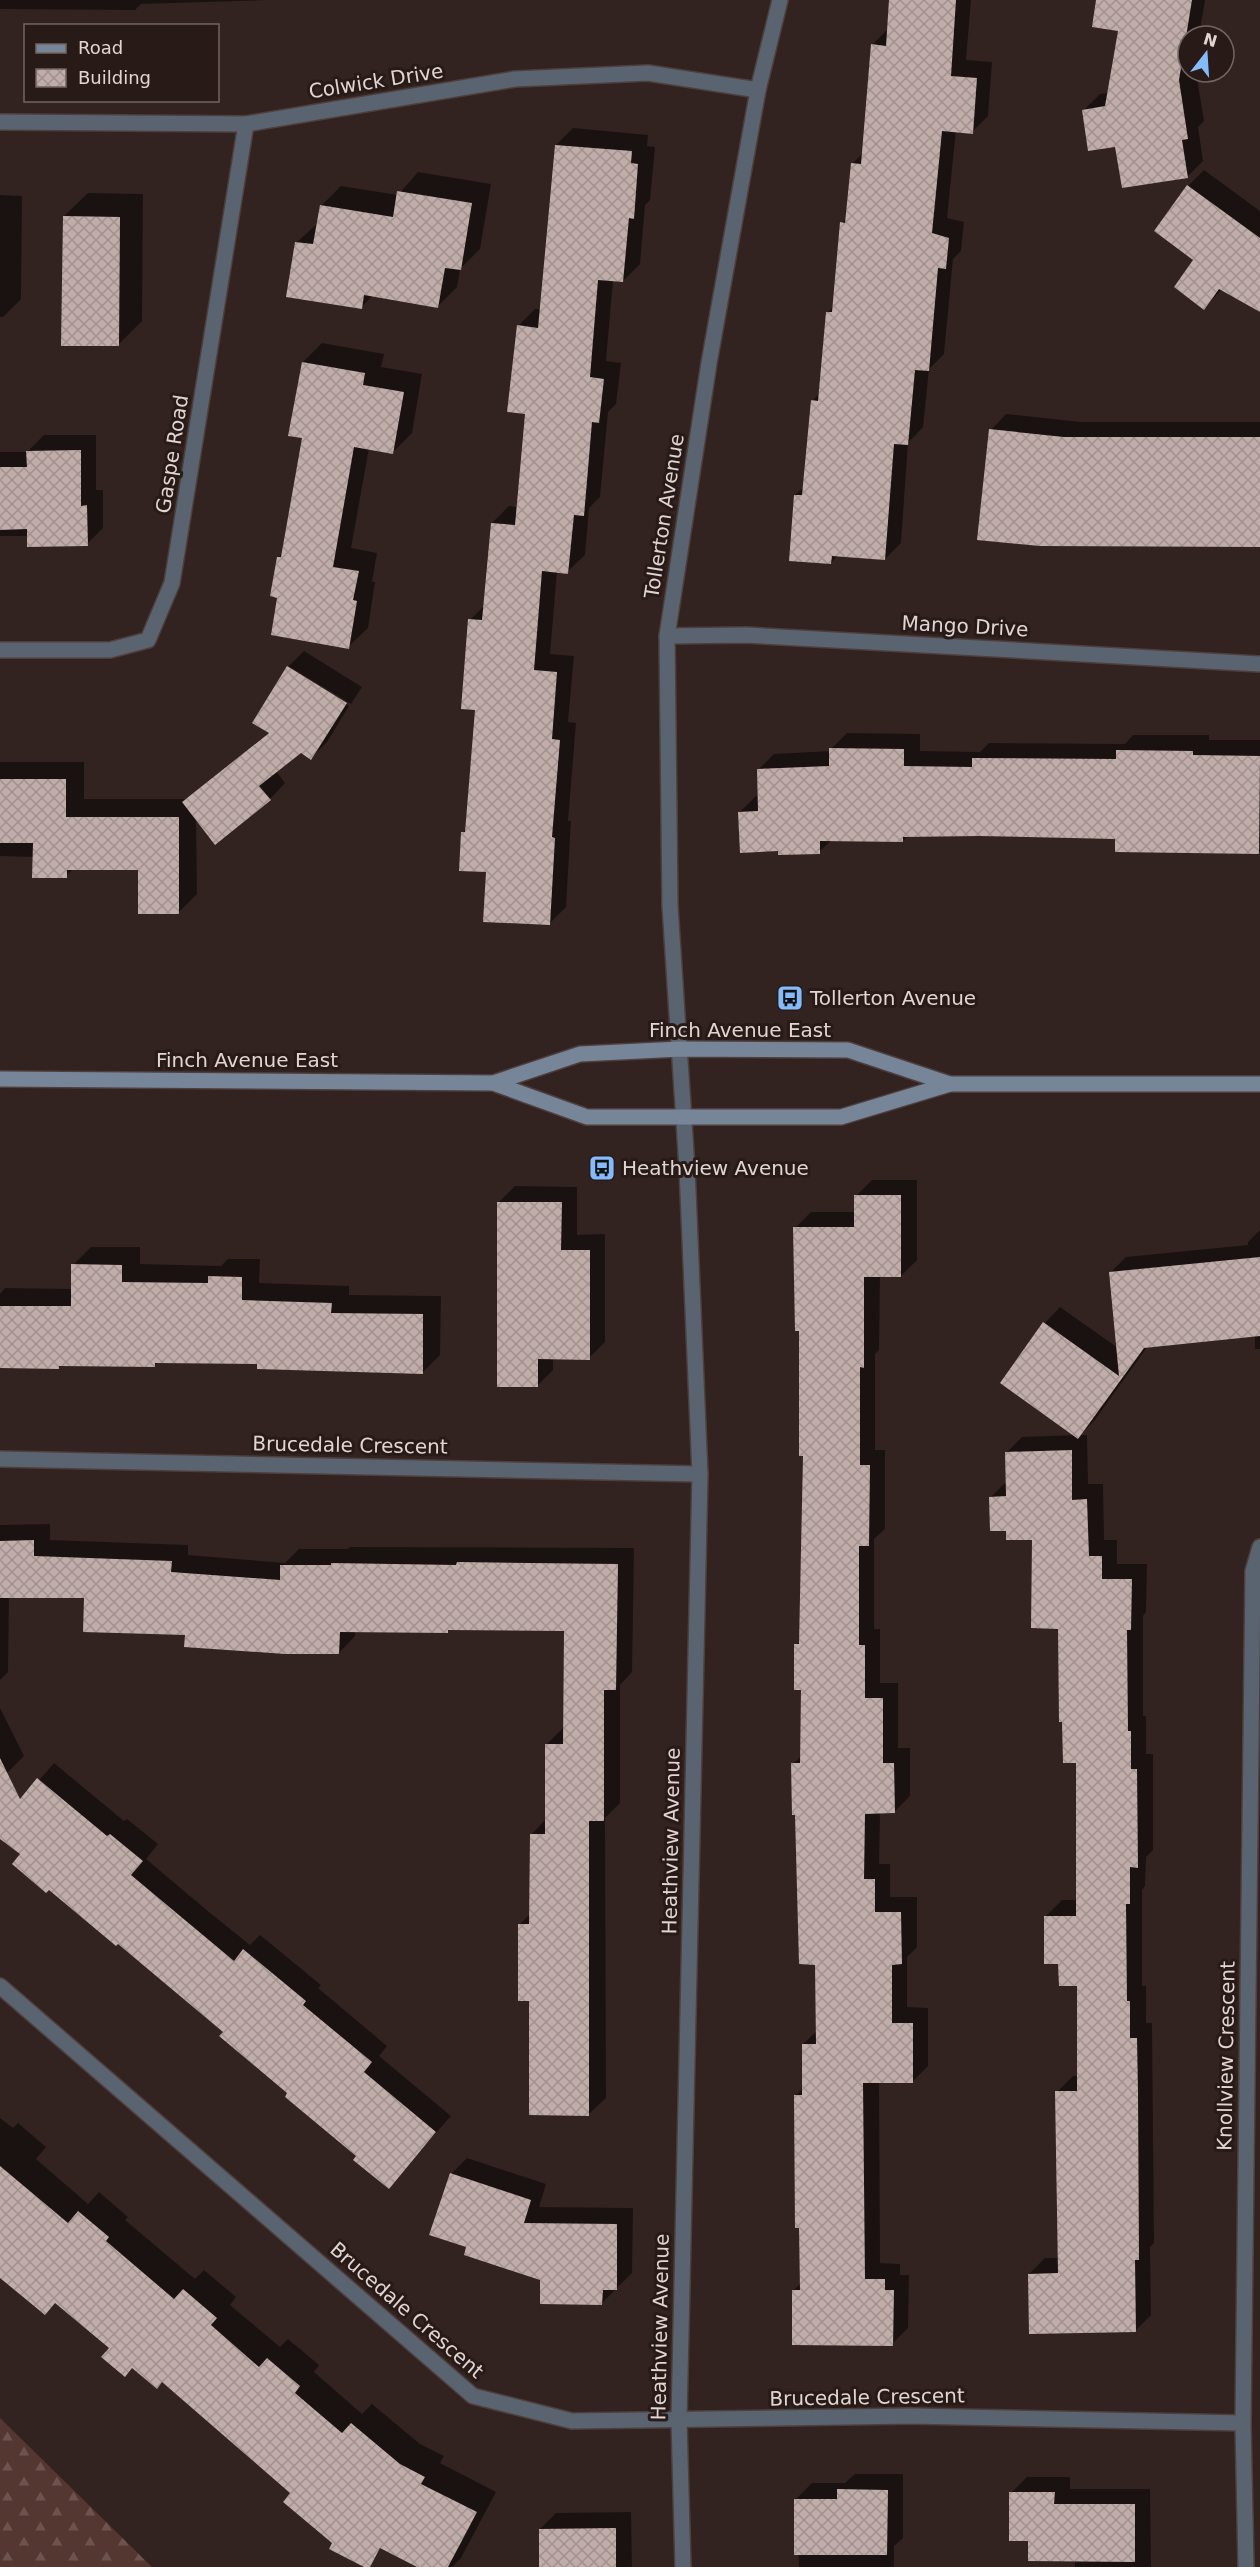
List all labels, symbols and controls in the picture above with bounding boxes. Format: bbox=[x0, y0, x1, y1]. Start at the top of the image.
legend bbox=[24, 24, 219, 102]
north arrow bbox=[1176, 24, 1236, 84]
text: N bbox=[1201, 29, 1219, 51]
text: Road bbox=[78, 37, 123, 58]
street label: Colwick Drive bbox=[307, 59, 445, 103]
text: Building bbox=[78, 67, 151, 88]
street label: Gaspe Road bbox=[151, 393, 193, 515]
street label: Tollerton Avenue bbox=[639, 432, 689, 601]
street label: Mango Drive bbox=[901, 611, 1029, 641]
bus stop icon: Tollerton Avenue bbox=[775, 983, 805, 1013]
place label: Tollerton Avenue bbox=[809, 986, 976, 1010]
street label: Finch Avenue East bbox=[649, 1018, 831, 1042]
street label: Finch Avenue East bbox=[156, 1048, 338, 1072]
bus stop icon: Heathview Avenue bbox=[587, 1153, 617, 1183]
place label: Heathview Avenue bbox=[622, 1156, 809, 1180]
street label: Brucedale Crescent bbox=[252, 1431, 448, 1459]
street label: Heathview Avenue bbox=[657, 1747, 685, 1935]
street label: Knollview Crescent bbox=[1212, 1961, 1240, 2151]
street label: Heathview Avenue bbox=[646, 2233, 674, 2421]
street label: Brucedale Crescent bbox=[325, 2237, 489, 2383]
street label: Brucedale Crescent bbox=[769, 2383, 965, 2411]

